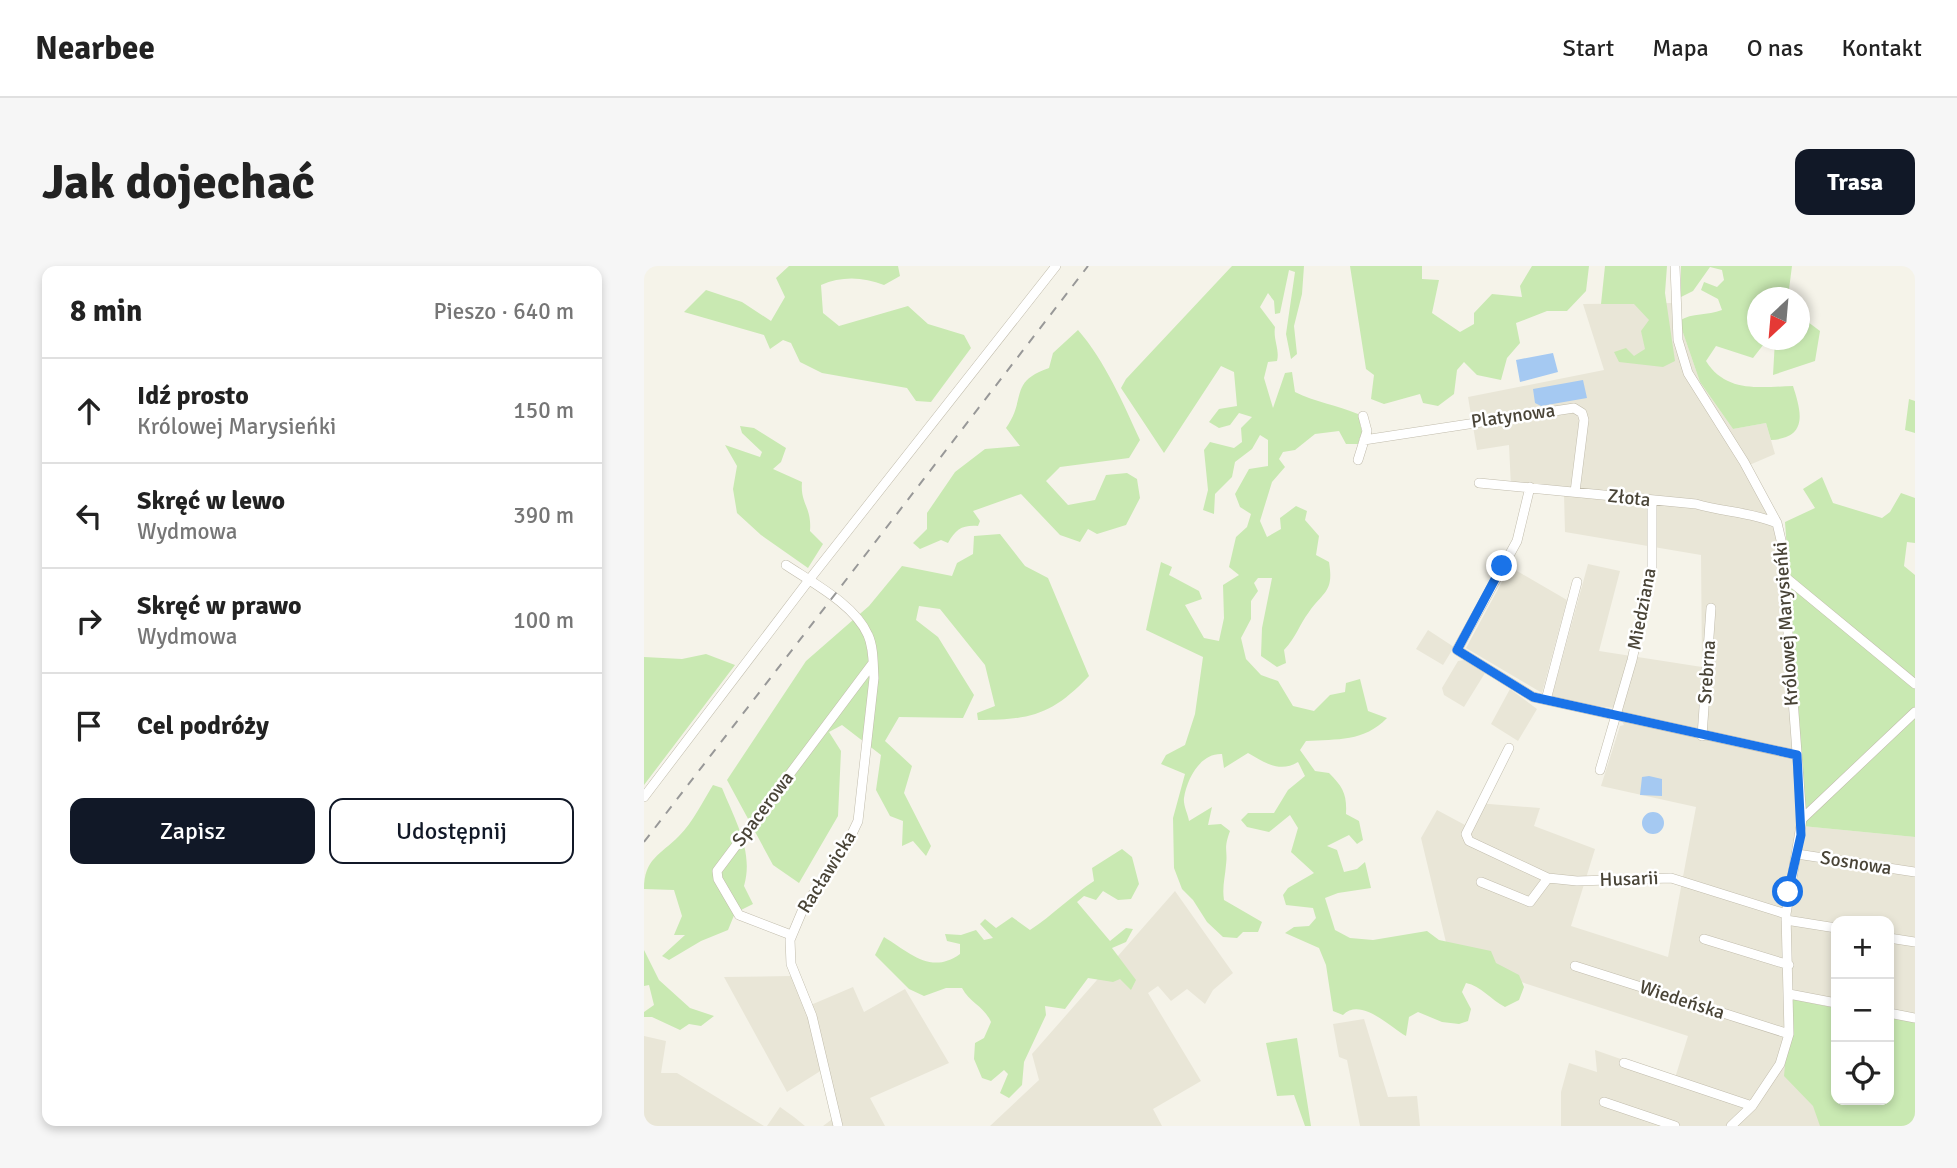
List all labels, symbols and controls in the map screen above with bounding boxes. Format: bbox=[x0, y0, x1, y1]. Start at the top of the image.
text: Nearbee bbox=[35, 28, 155, 69]
text: Start bbox=[1563, 33, 1614, 63]
text: Mapa bbox=[1652, 33, 1709, 63]
text: O nas bbox=[1747, 33, 1804, 63]
text: Kontakt bbox=[1842, 33, 1922, 63]
button: Trasa bbox=[1795, 149, 1915, 215]
text: Jak dojechać bbox=[42, 152, 315, 212]
north arrow bbox=[1747, 287, 1810, 350]
text: 8 min bbox=[70, 293, 142, 330]
text: Pieszo · 640 m bbox=[433, 297, 574, 326]
text: Idź prosto bbox=[137, 380, 249, 412]
icon: ahead bbox=[70, 392, 108, 430]
text: 150 m bbox=[513, 396, 574, 425]
street label: Platynowa bbox=[1469, 398, 1557, 434]
text: Królowej Marysieńki bbox=[137, 412, 336, 441]
street label: Złota bbox=[1606, 484, 1652, 512]
text: Skręć w lewo bbox=[137, 485, 285, 517]
icon: left bbox=[70, 497, 108, 535]
text: 390 m bbox=[513, 501, 574, 530]
text: Wydmowa bbox=[137, 517, 237, 546]
street label: Królowej Marysieńki bbox=[1768, 541, 1804, 707]
route end bbox=[1486, 550, 1517, 581]
street label: Miedziana bbox=[1622, 566, 1662, 652]
text: Skręć w prawo bbox=[137, 590, 302, 622]
icon: right bbox=[70, 602, 108, 640]
text: 100 m bbox=[513, 606, 574, 635]
text: Wydmowa bbox=[137, 622, 237, 651]
street label: Srebrna bbox=[1693, 639, 1721, 705]
icon: arrive bbox=[70, 707, 108, 745]
text: Cel podróży bbox=[137, 710, 269, 742]
street label: Spacerowa bbox=[727, 767, 799, 851]
button: Zapisz bbox=[70, 798, 315, 864]
button: Udostępnij bbox=[329, 798, 574, 864]
street label: Racławicka bbox=[792, 826, 862, 918]
street label: Sosnowa bbox=[1819, 846, 1893, 880]
street label: Husarii bbox=[1599, 866, 1659, 892]
route start bbox=[1772, 876, 1803, 907]
map controls bbox=[1831, 916, 1894, 1105]
button: + bbox=[1831, 916, 1894, 979]
street label: Wiedeńska bbox=[1636, 975, 1728, 1025]
button: − bbox=[1831, 979, 1894, 1042]
button: locate bbox=[1831, 1042, 1894, 1105]

